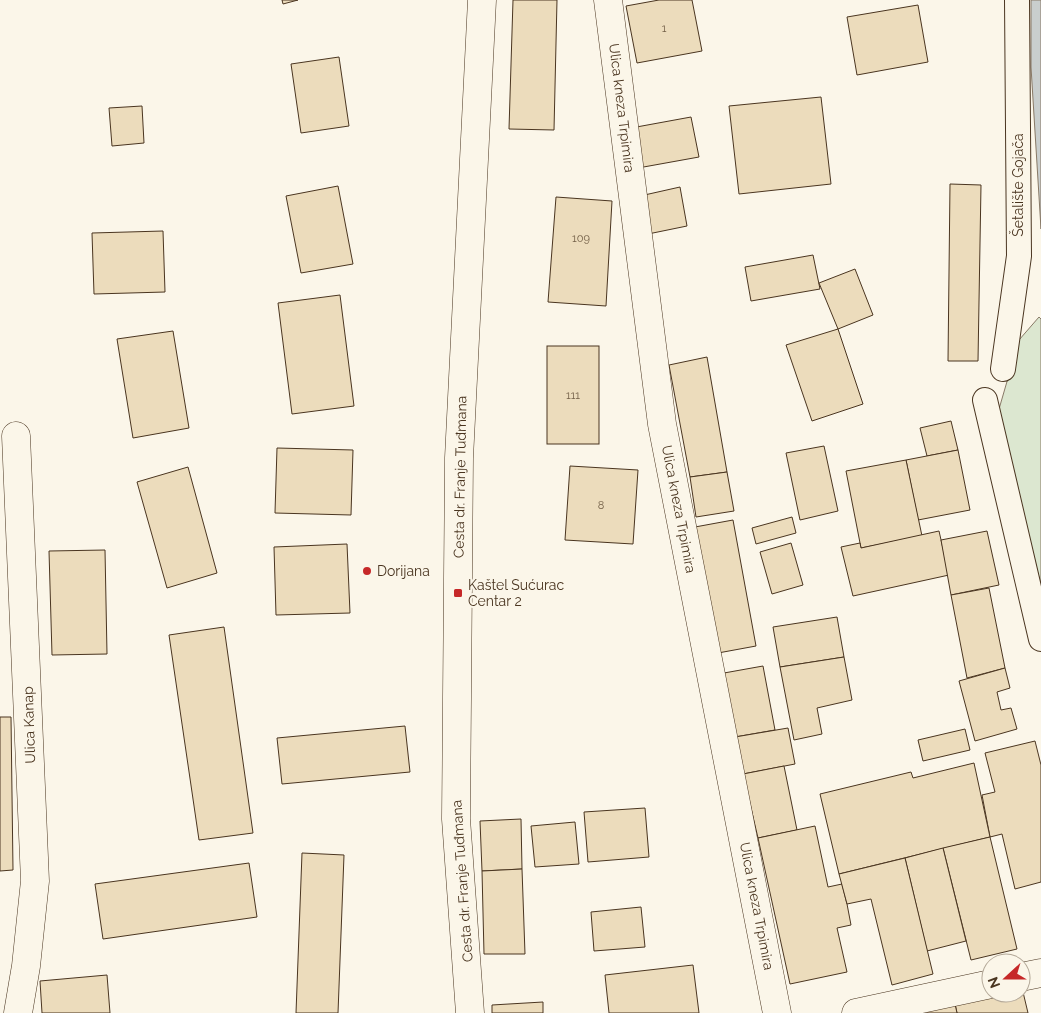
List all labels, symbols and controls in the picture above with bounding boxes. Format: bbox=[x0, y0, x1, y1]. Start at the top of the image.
house number: 1 bbox=[662, 22, 667, 35]
street label: Ulica kneza Trpimira bbox=[606, 43, 638, 173]
street label: Šetalište Gojača bbox=[1008, 133, 1026, 237]
house number: 109 bbox=[572, 232, 590, 245]
house number: 111 bbox=[566, 389, 580, 402]
street label: Cesta dr. Franje Tuđmana bbox=[451, 396, 469, 558]
street label: Ulica kneza Trpimira bbox=[659, 444, 699, 574]
house number: 8 bbox=[598, 499, 604, 512]
place label: Dorijana bbox=[377, 563, 430, 579]
marker: Dorijana bbox=[361, 565, 373, 577]
place label: Kaštel Sućurac Centar 2 bbox=[468, 577, 564, 609]
marker: Kaštel Sućurac Centar 2 bbox=[452, 587, 464, 599]
street label: Ulica Kanap bbox=[20, 686, 38, 764]
street label: Cesta dr. Franje Tuđmana bbox=[448, 799, 476, 963]
street label: Ulica kneza Trpimira bbox=[737, 841, 777, 971]
north arrow bbox=[981, 953, 1031, 1003]
text: N bbox=[984, 975, 1003, 991]

